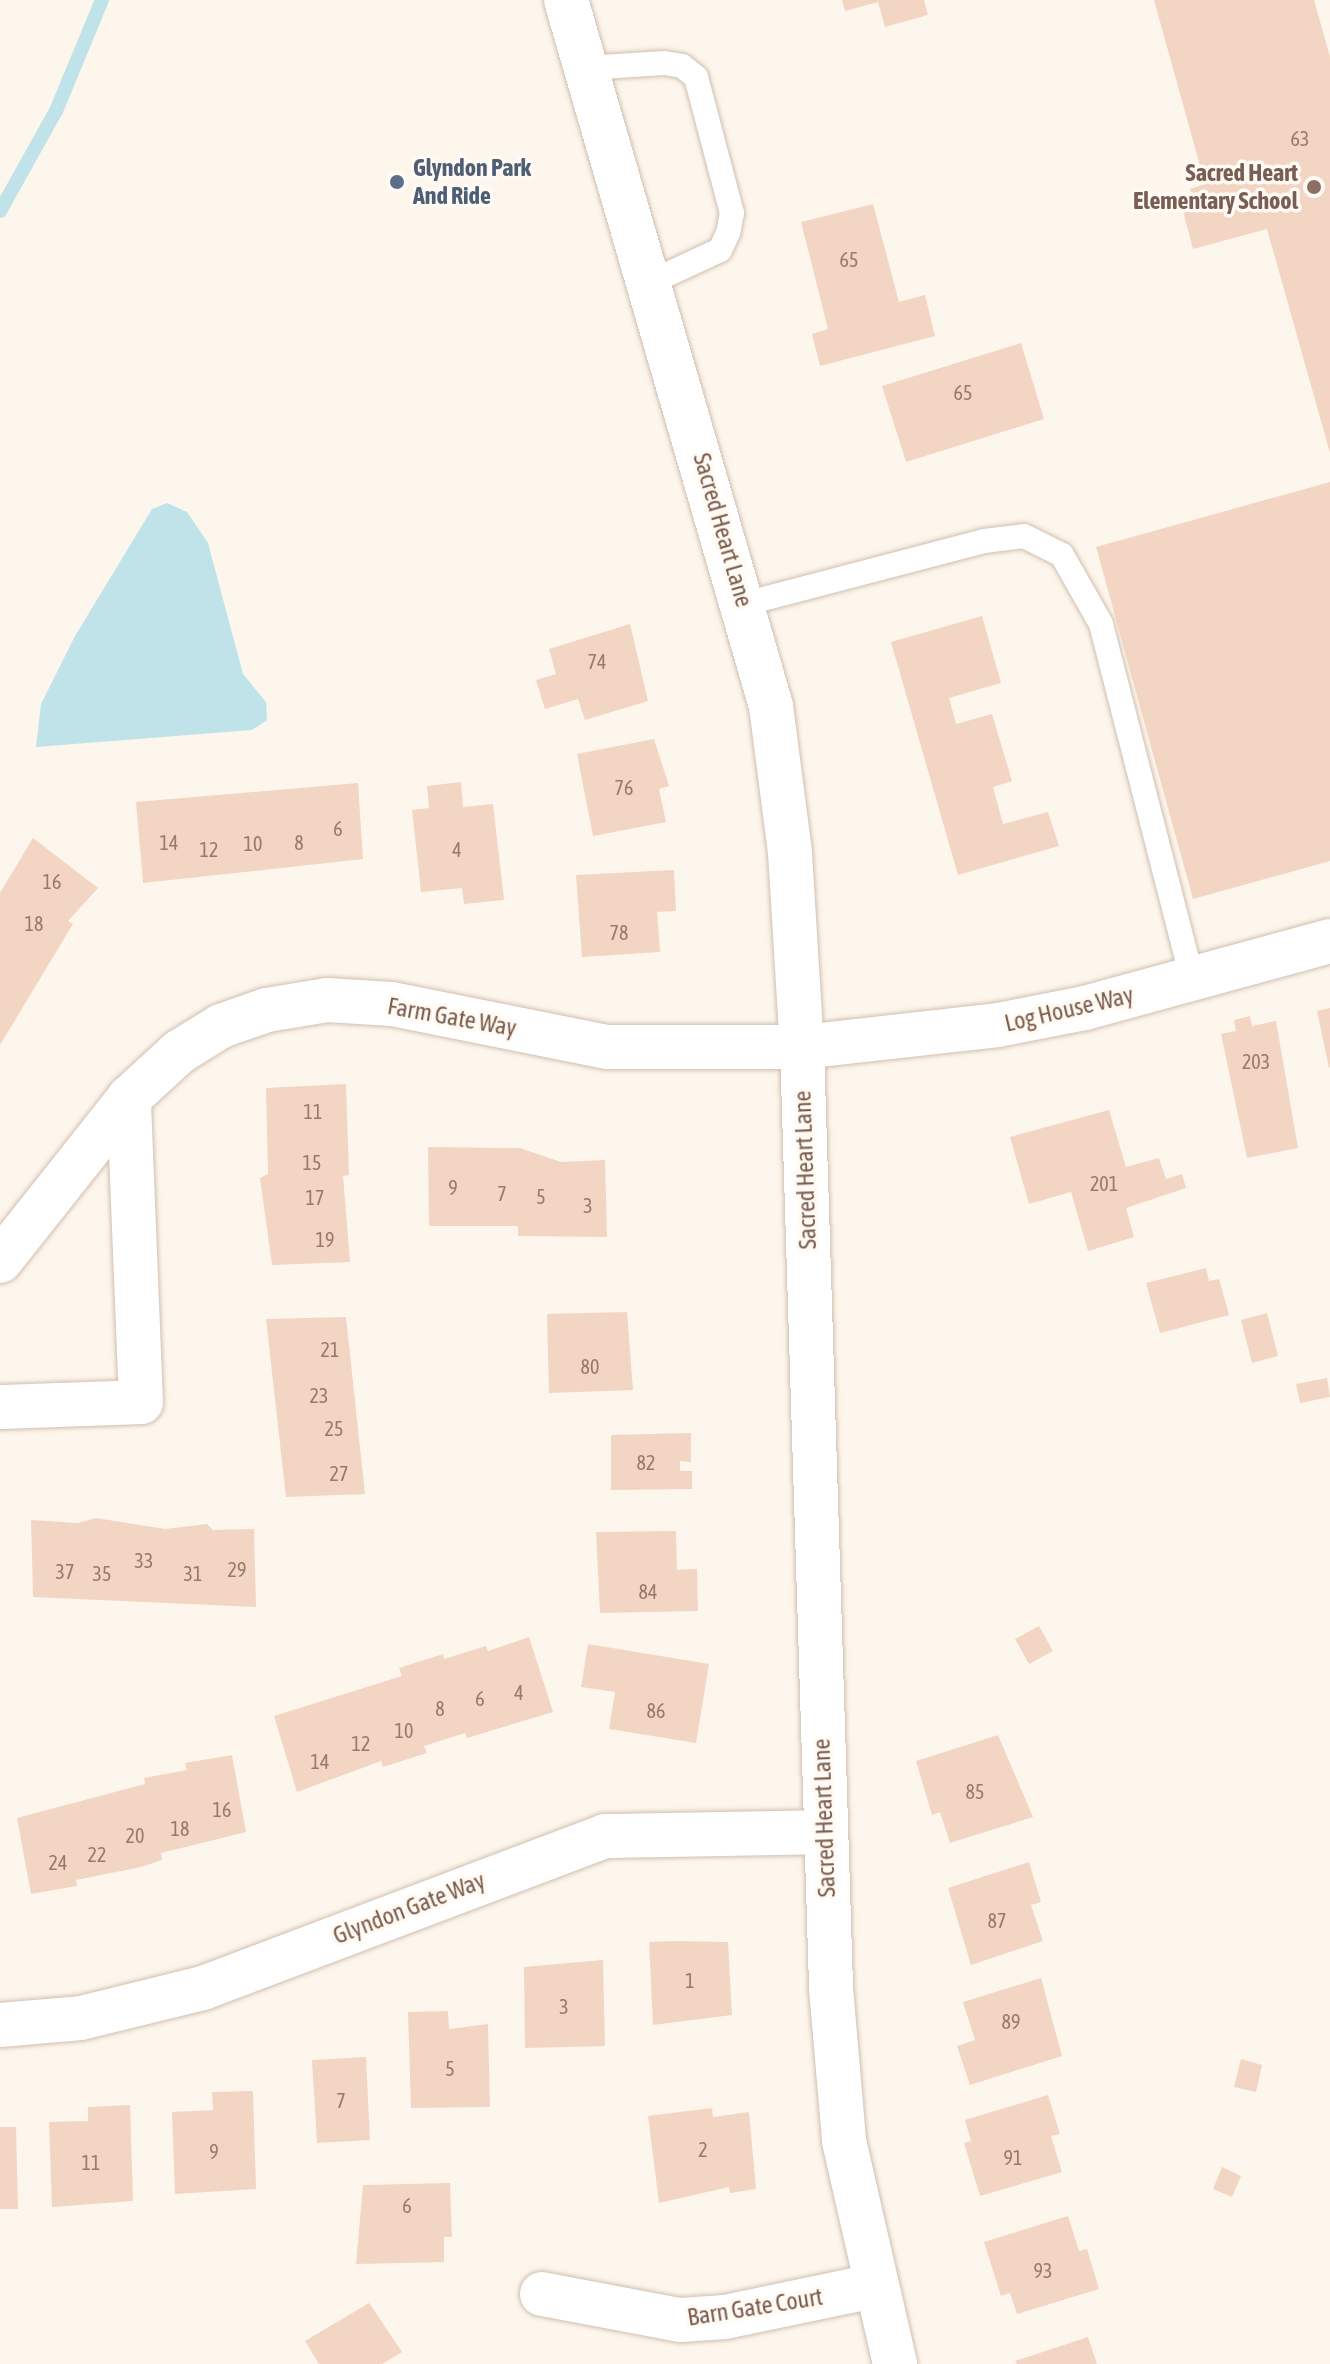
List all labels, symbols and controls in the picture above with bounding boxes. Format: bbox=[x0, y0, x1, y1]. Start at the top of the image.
house number: 63 bbox=[1291, 126, 1309, 150]
place label: Glyndon Park And Ride bbox=[413, 154, 531, 210]
place label: Sacred Heart Elementary School bbox=[1133, 159, 1298, 215]
marker: Glyndon Park And Ride bbox=[388, 173, 406, 191]
marker: Sacred Heart Elementary School bbox=[1305, 178, 1323, 196]
house number: 65 bbox=[840, 247, 858, 271]
house number: 65 bbox=[954, 380, 972, 404]
street label: Sacred Heart Lane bbox=[687, 450, 759, 610]
house number: 74 bbox=[588, 649, 606, 673]
house number: 76 bbox=[615, 775, 633, 799]
house number: 6 bbox=[333, 816, 343, 840]
house number: 14 bbox=[160, 830, 178, 854]
house number: 8 bbox=[294, 830, 304, 854]
house number: 10 bbox=[244, 831, 262, 855]
house number: 12 bbox=[200, 837, 218, 861]
house number: 4 bbox=[452, 837, 462, 861]
house number: 16 bbox=[43, 869, 61, 893]
house number: 18 bbox=[25, 911, 43, 935]
house number: 78 bbox=[610, 920, 628, 944]
street label: Log House Way bbox=[1002, 980, 1136, 1038]
street label: Farm Gate Way bbox=[385, 991, 519, 1043]
house number: 203 bbox=[1242, 1049, 1270, 1073]
street label: Sacred Heart Lane bbox=[788, 1090, 822, 1250]
house number: 11 bbox=[304, 1099, 322, 1123]
house number: 15 bbox=[303, 1150, 321, 1174]
house number: 201 bbox=[1090, 1171, 1118, 1195]
house number: 9 bbox=[448, 1175, 458, 1199]
house number: 7 bbox=[497, 1181, 507, 1205]
house number: 5 bbox=[536, 1184, 546, 1208]
house number: 17 bbox=[306, 1185, 324, 1209]
house number: 3 bbox=[583, 1193, 593, 1217]
house number: 19 bbox=[316, 1227, 334, 1251]
house number: 21 bbox=[321, 1337, 339, 1361]
house number: 80 bbox=[581, 1354, 599, 1378]
house number: 23 bbox=[310, 1383, 328, 1407]
house number: 25 bbox=[325, 1416, 343, 1440]
house number: 82 bbox=[637, 1450, 655, 1474]
house number: 27 bbox=[330, 1461, 348, 1485]
house number: 33 bbox=[135, 1548, 153, 1572]
house number: 29 bbox=[228, 1557, 246, 1581]
house number: 37 bbox=[56, 1559, 74, 1583]
house number: 35 bbox=[93, 1561, 111, 1585]
house number: 31 bbox=[184, 1561, 202, 1585]
house number: 84 bbox=[639, 1579, 657, 1603]
house number: 4 bbox=[514, 1680, 524, 1704]
house number: 6 bbox=[475, 1686, 485, 1710]
house number: 8 bbox=[435, 1696, 445, 1720]
house number: 86 bbox=[647, 1698, 665, 1722]
house number: 10 bbox=[395, 1718, 413, 1742]
house number: 12 bbox=[352, 1731, 370, 1755]
street label: Sacred Heart Lane bbox=[807, 1738, 841, 1898]
house number: 14 bbox=[311, 1749, 329, 1773]
house number: 85 bbox=[966, 1779, 984, 1803]
house number: 16 bbox=[213, 1797, 231, 1821]
house number: 18 bbox=[171, 1816, 189, 1840]
house number: 20 bbox=[126, 1823, 144, 1847]
house number: 22 bbox=[88, 1842, 106, 1866]
house number: 24 bbox=[49, 1850, 67, 1874]
street label: Glyndon Gate Way bbox=[329, 1866, 489, 1950]
house number: 87 bbox=[988, 1908, 1006, 1932]
house number: 1 bbox=[685, 1968, 695, 1992]
house number: 3 bbox=[559, 1994, 569, 2018]
house number: 89 bbox=[1002, 2009, 1020, 2033]
house number: 5 bbox=[445, 2056, 455, 2080]
house number: 7 bbox=[336, 2088, 346, 2112]
house number: 2 bbox=[698, 2137, 708, 2161]
house number: 9 bbox=[209, 2139, 219, 2163]
house number: 91 bbox=[1004, 2145, 1022, 2169]
house number: 11 bbox=[82, 2150, 100, 2174]
house number: 6 bbox=[402, 2193, 412, 2217]
house number: 93 bbox=[1034, 2258, 1052, 2282]
street label: Barn Gate Court bbox=[685, 2282, 825, 2332]

